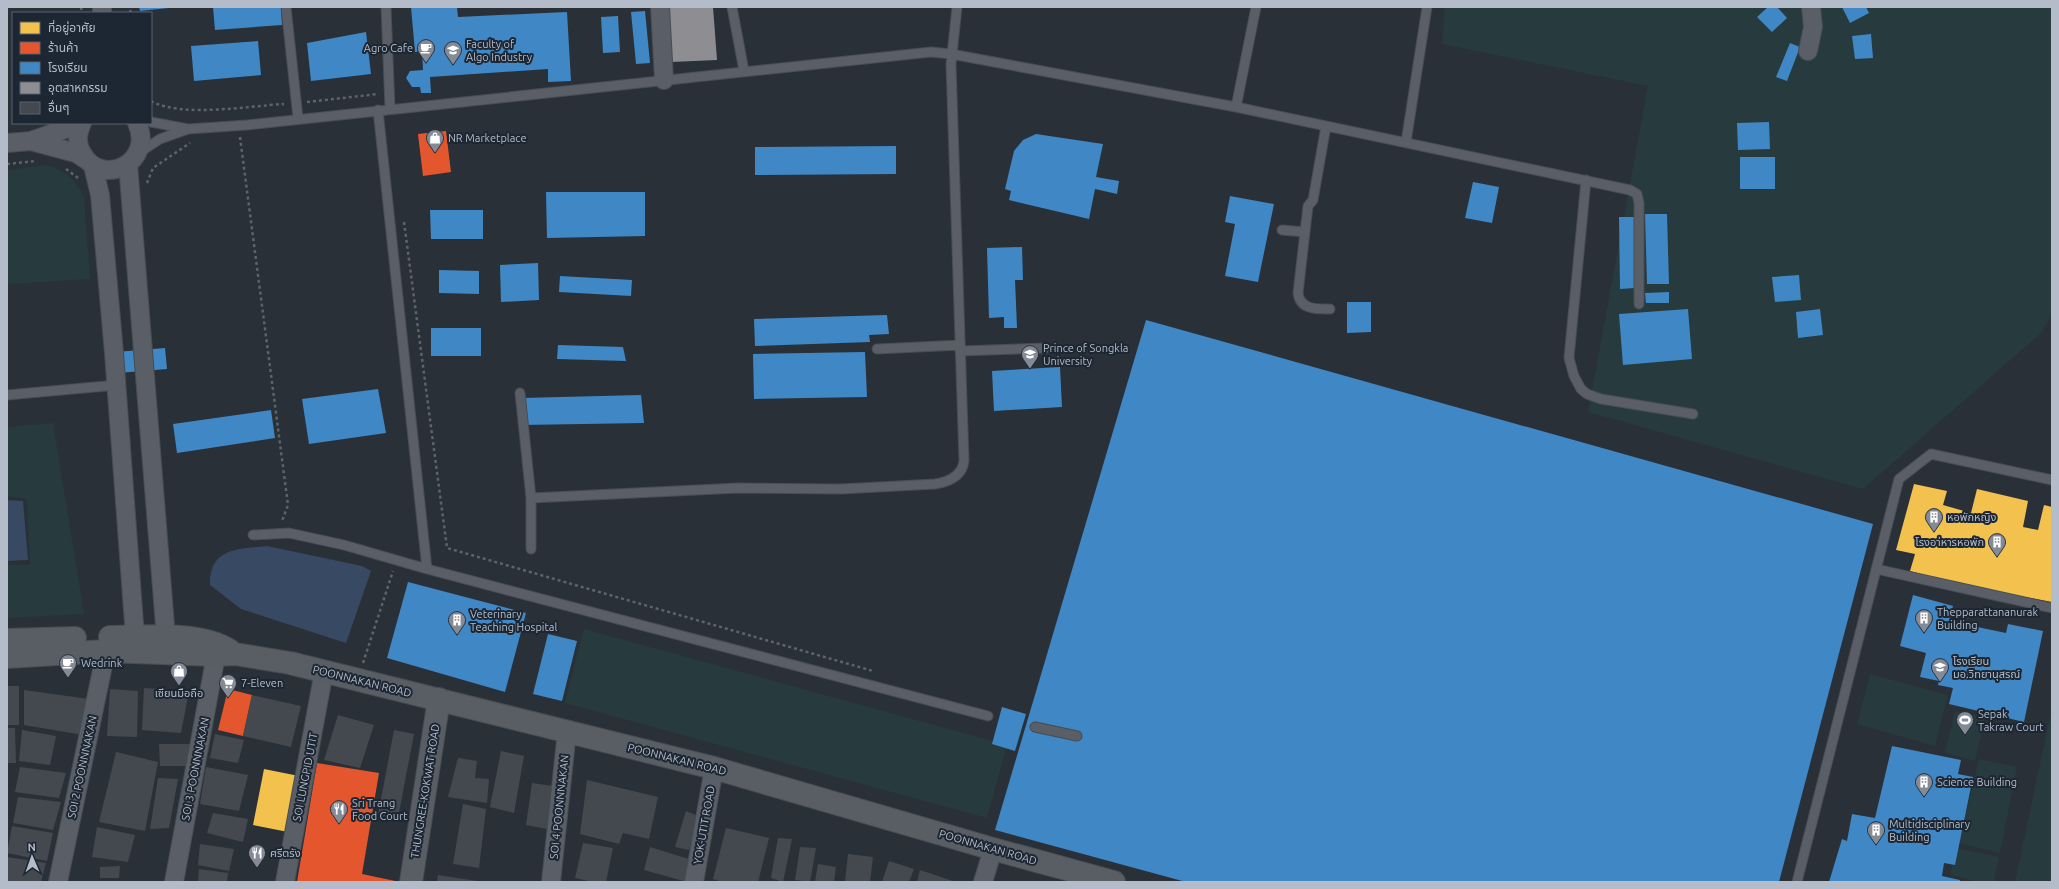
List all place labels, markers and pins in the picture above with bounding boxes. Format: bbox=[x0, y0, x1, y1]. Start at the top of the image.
cafe icon: Agro Cafe bbox=[416, 38, 436, 63]
place label: Faculty of Algo Industry bbox=[466, 38, 533, 63]
school or university icon: Faculty of Algo Industry bbox=[443, 40, 463, 65]
place label: Agro Cafe bbox=[364, 42, 413, 54]
shop icon: NR Marketplace bbox=[425, 128, 445, 153]
place label: NR Marketplace bbox=[448, 132, 527, 144]
place label: Prince of Songkla University bbox=[1043, 342, 1128, 367]
school or university icon: Prince of Songkla University bbox=[1020, 344, 1040, 369]
building icon: หอพักหญิง bbox=[1924, 507, 1944, 532]
place label: หอพักหญิง bbox=[1947, 511, 1996, 523]
building icon: โรงอา่หารหอพัก bbox=[1987, 532, 2007, 557]
place label: โรงอา่หารหอพัก bbox=[1915, 536, 1984, 548]
place label: Thepparattananurak Building bbox=[1937, 606, 2038, 631]
place label: Veterinary Teaching Hospital bbox=[470, 608, 557, 633]
building icon: Thepparattananurak Building bbox=[1914, 608, 1934, 633]
building icon: Veterinary Teaching Hospital bbox=[447, 610, 467, 635]
cafe icon: Wedrink bbox=[58, 653, 78, 678]
place label: โรงเรียน มอ.วิทยานุสรณ์ bbox=[1953, 655, 2020, 681]
place label: Wedrink bbox=[81, 657, 123, 669]
school or university icon: โรงเรียน มอ.วิทยานุสรณ์ bbox=[1930, 657, 1950, 682]
shop icon: เซียนมือถือ bbox=[169, 661, 189, 686]
supermarket icon: 7-Eleven bbox=[218, 673, 238, 698]
place label: 7-Eleven bbox=[241, 677, 283, 689]
place label: เซียนมือถือ bbox=[155, 687, 203, 699]
place label: Sepak Takraw Court bbox=[1978, 708, 2044, 733]
sports icon: Sepak Takraw Court bbox=[1955, 710, 1975, 735]
building icon: Science Building bbox=[1914, 772, 1934, 797]
place label: Science Building bbox=[1937, 776, 2017, 788]
place label: Sri Trang Food Court bbox=[352, 797, 408, 822]
restaurant icon: Sri Trang Food Court bbox=[329, 799, 349, 824]
place label: Multidisciplinary Building bbox=[1889, 818, 1971, 843]
building icon: Multidisciplinary Building bbox=[1866, 820, 1886, 845]
restaurant icon: ศรีตรัง bbox=[247, 843, 267, 868]
place label: ศรีตรัง bbox=[270, 847, 301, 859]

